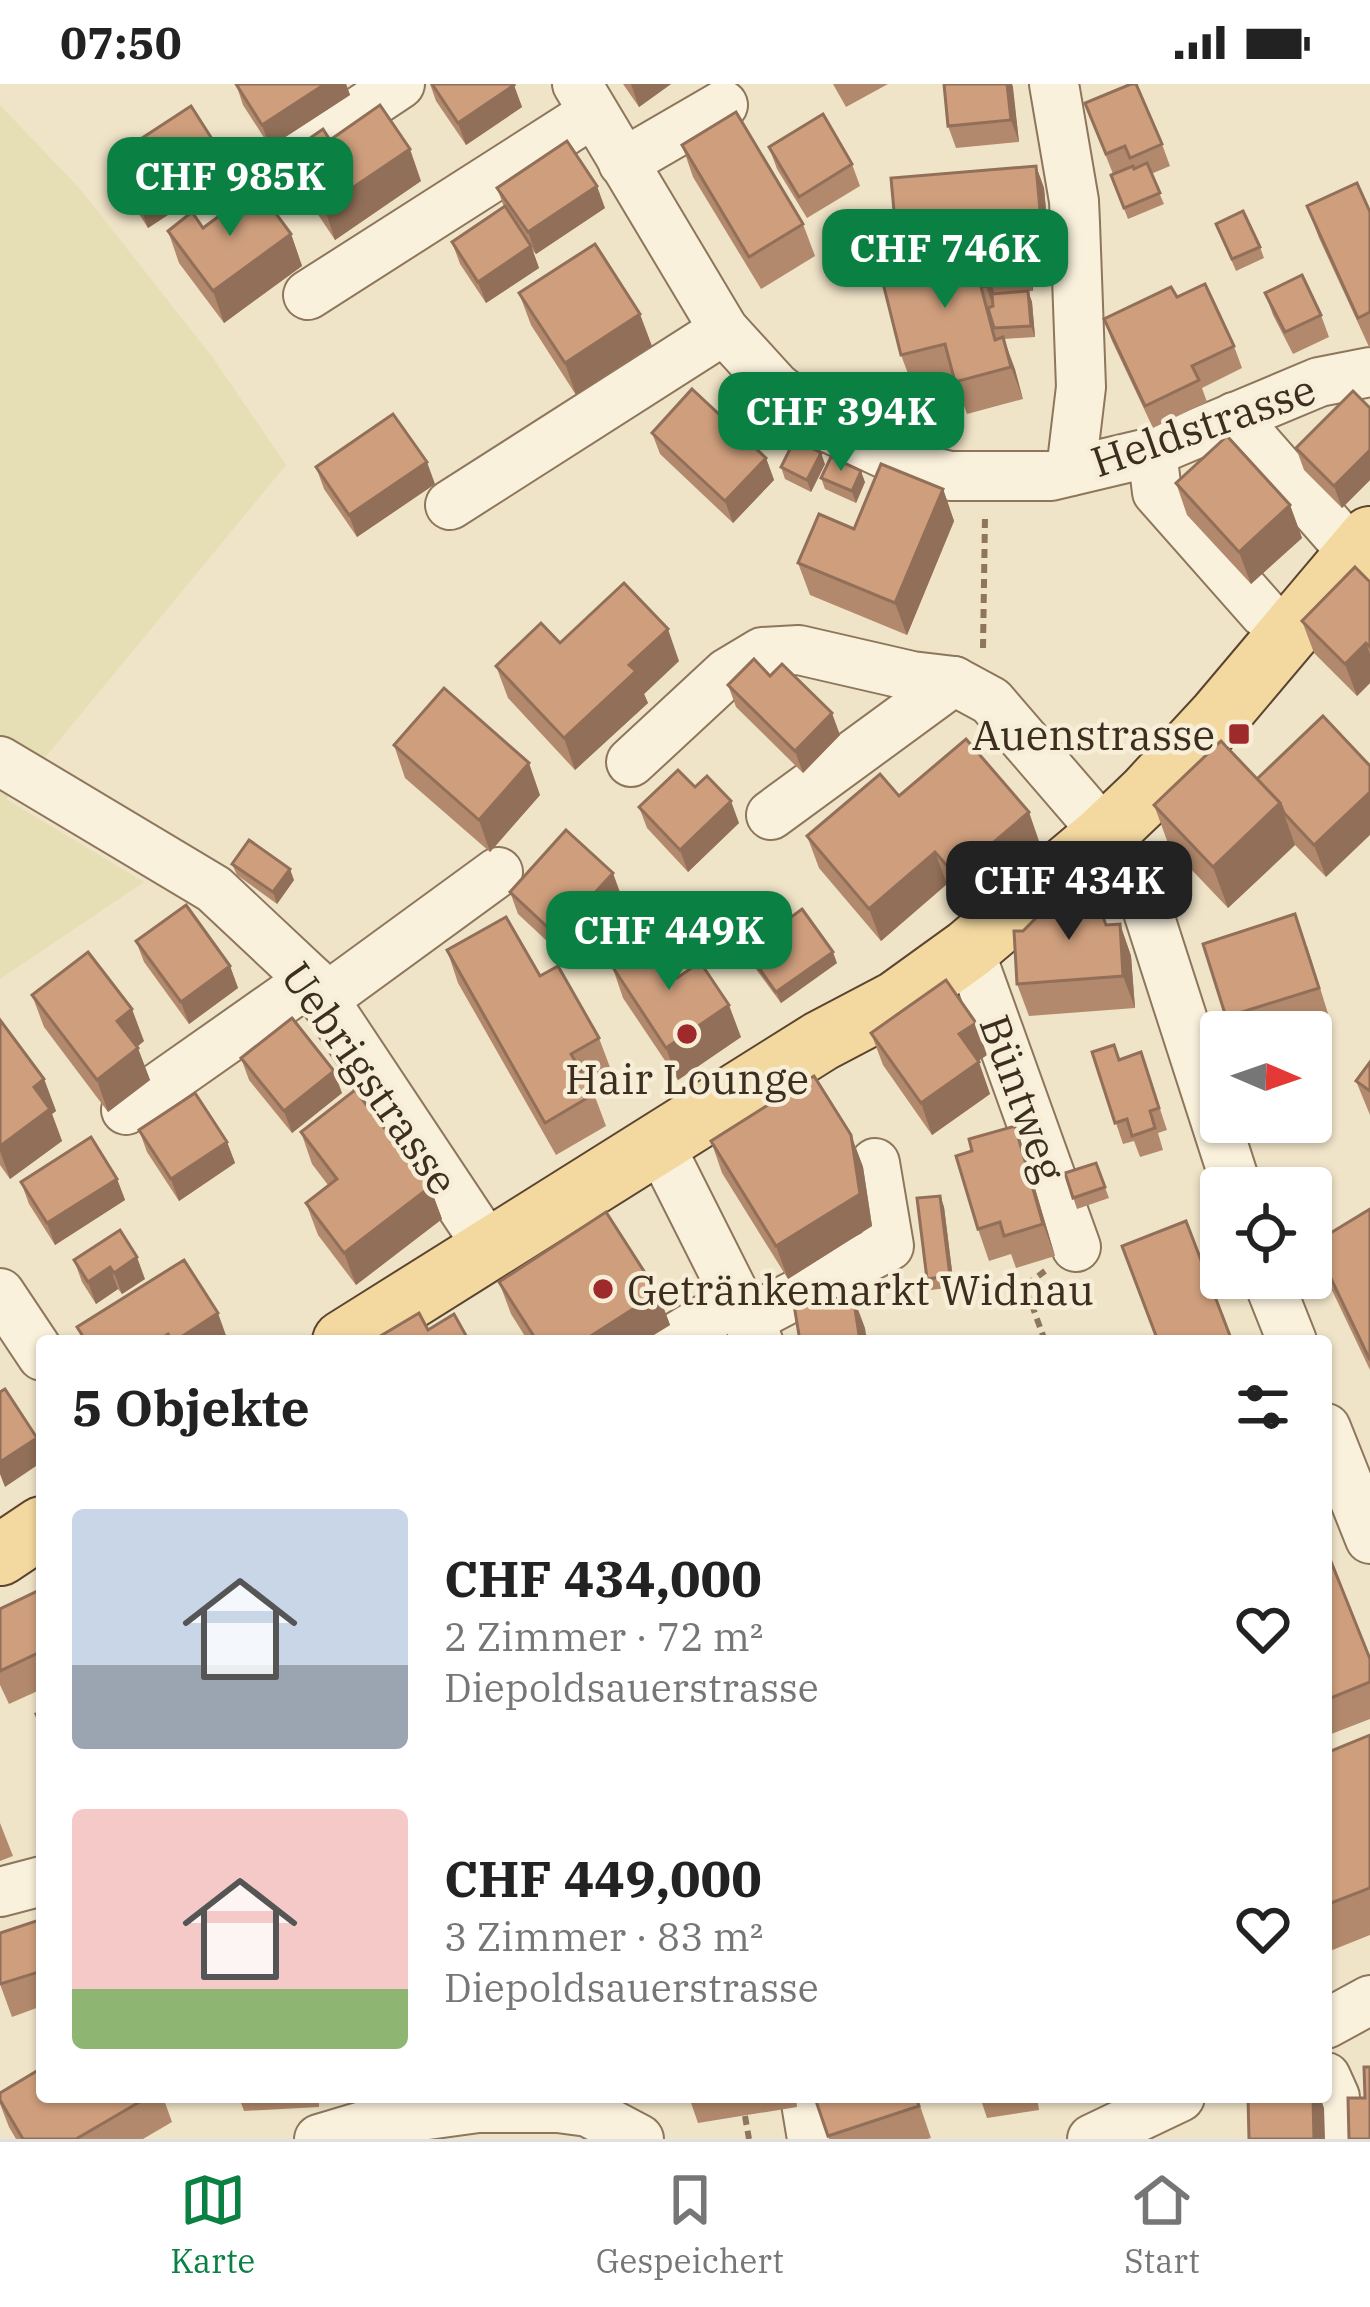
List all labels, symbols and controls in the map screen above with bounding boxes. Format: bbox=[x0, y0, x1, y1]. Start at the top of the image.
text: 07:50 bbox=[60, 13, 182, 71]
pin: CHF 985K bbox=[106, 137, 354, 239]
text: CHF 985K bbox=[134, 150, 326, 201]
pin: CHF 746K bbox=[821, 209, 1069, 311]
text: CHF 746K bbox=[849, 222, 1041, 273]
street label: Heldstrasse bbox=[1084, 361, 1322, 489]
pin: CHF 394K bbox=[717, 372, 965, 474]
text: CHF 394K bbox=[745, 385, 937, 436]
place label: Auenstrasse bbox=[972, 707, 1215, 762]
marker: Auenstrasse bbox=[1226, 721, 1252, 747]
pin: CHF 434K bbox=[945, 841, 1193, 943]
text: CHF 434K bbox=[973, 854, 1165, 905]
pin: CHF 449K bbox=[545, 891, 793, 993]
text: CHF 449K bbox=[573, 904, 765, 955]
street label: Uebrigstrasse bbox=[269, 951, 471, 1205]
street label: Büntweg bbox=[968, 1007, 1078, 1189]
north arrow bbox=[1200, 1011, 1332, 1143]
map controls bbox=[1200, 1011, 1332, 1299]
marker: Hair Lounge bbox=[674, 1021, 700, 1047]
place label: Hair Lounge bbox=[565, 1051, 809, 1106]
button: locate bbox=[1200, 1167, 1332, 1299]
place label: Getränkemarkt Widnau bbox=[627, 1262, 1094, 1317]
marker: Getränkemarkt Widnau bbox=[590, 1276, 616, 1302]
text: 5 Objekte bbox=[72, 1374, 310, 1440]
icon: filters bbox=[1230, 1374, 1296, 1440]
text: CHF 434,000 bbox=[444, 1545, 762, 1611]
icon: home bbox=[168, 1557, 312, 1701]
icon: heart bbox=[1230, 1596, 1296, 1662]
text: 2 Zimmer · 72 m² bbox=[444, 1611, 763, 1662]
text: Diepoldsauerstrasse bbox=[444, 1662, 819, 1713]
text: CHF 449,000 bbox=[444, 1845, 762, 1911]
icon: home bbox=[168, 1857, 312, 2001]
icon: heart bbox=[1230, 1896, 1296, 1962]
text: 3 Zimmer · 83 m² bbox=[444, 1911, 763, 1962]
text: Diepoldsauerstrasse bbox=[444, 1962, 819, 2013]
tab: Karte bbox=[170, 2167, 255, 2282]
tab: Gespeichert bbox=[596, 2167, 784, 2282]
tab: Start bbox=[1124, 2167, 1200, 2282]

